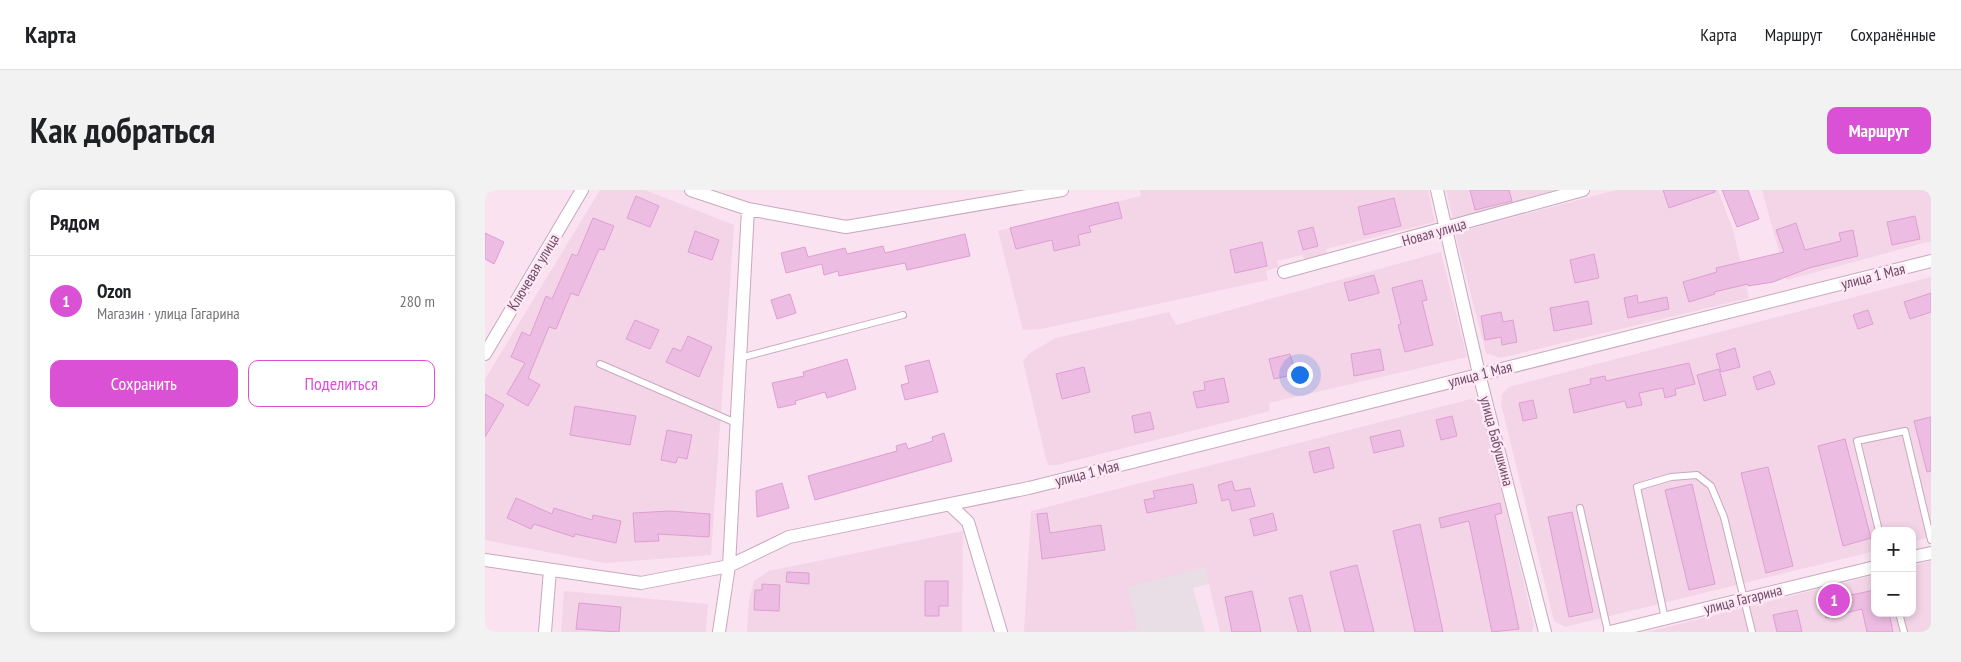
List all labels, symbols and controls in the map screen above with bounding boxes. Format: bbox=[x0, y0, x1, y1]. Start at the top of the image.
text: Карта bbox=[25, 19, 76, 50]
text: Карта bbox=[1700, 23, 1737, 46]
text: Маршрут bbox=[1765, 23, 1822, 46]
text: Сохранённые bbox=[1850, 23, 1936, 46]
text: Как добраться bbox=[30, 107, 215, 153]
button: Маршрут bbox=[1827, 107, 1931, 154]
text: Рядом bbox=[50, 209, 100, 236]
street label: Новая улица bbox=[1400, 214, 1468, 250]
street label: Ключевая улица bbox=[503, 230, 563, 314]
street label: улица 1 Мая bbox=[1839, 259, 1907, 293]
text: Ozon bbox=[97, 279, 131, 303]
text: 1 bbox=[62, 291, 70, 311]
text: 280 m bbox=[400, 291, 435, 311]
text: Магазин · улица Гагарина bbox=[97, 303, 240, 323]
street label: улица 1 Мая bbox=[1446, 357, 1514, 391]
button: Сохранить bbox=[50, 360, 238, 407]
button: Поделиться bbox=[248, 360, 435, 407]
your location bbox=[1287, 362, 1313, 388]
street label: улица Бабушкина bbox=[1476, 394, 1518, 488]
street label: улица 1 Мая bbox=[1053, 456, 1121, 490]
map controls bbox=[1871, 527, 1916, 617]
button: + bbox=[1871, 527, 1916, 572]
button: − bbox=[1871, 572, 1916, 617]
street label: улица Гагарина bbox=[1702, 580, 1784, 618]
pin: 1 bbox=[1818, 581, 1850, 619]

